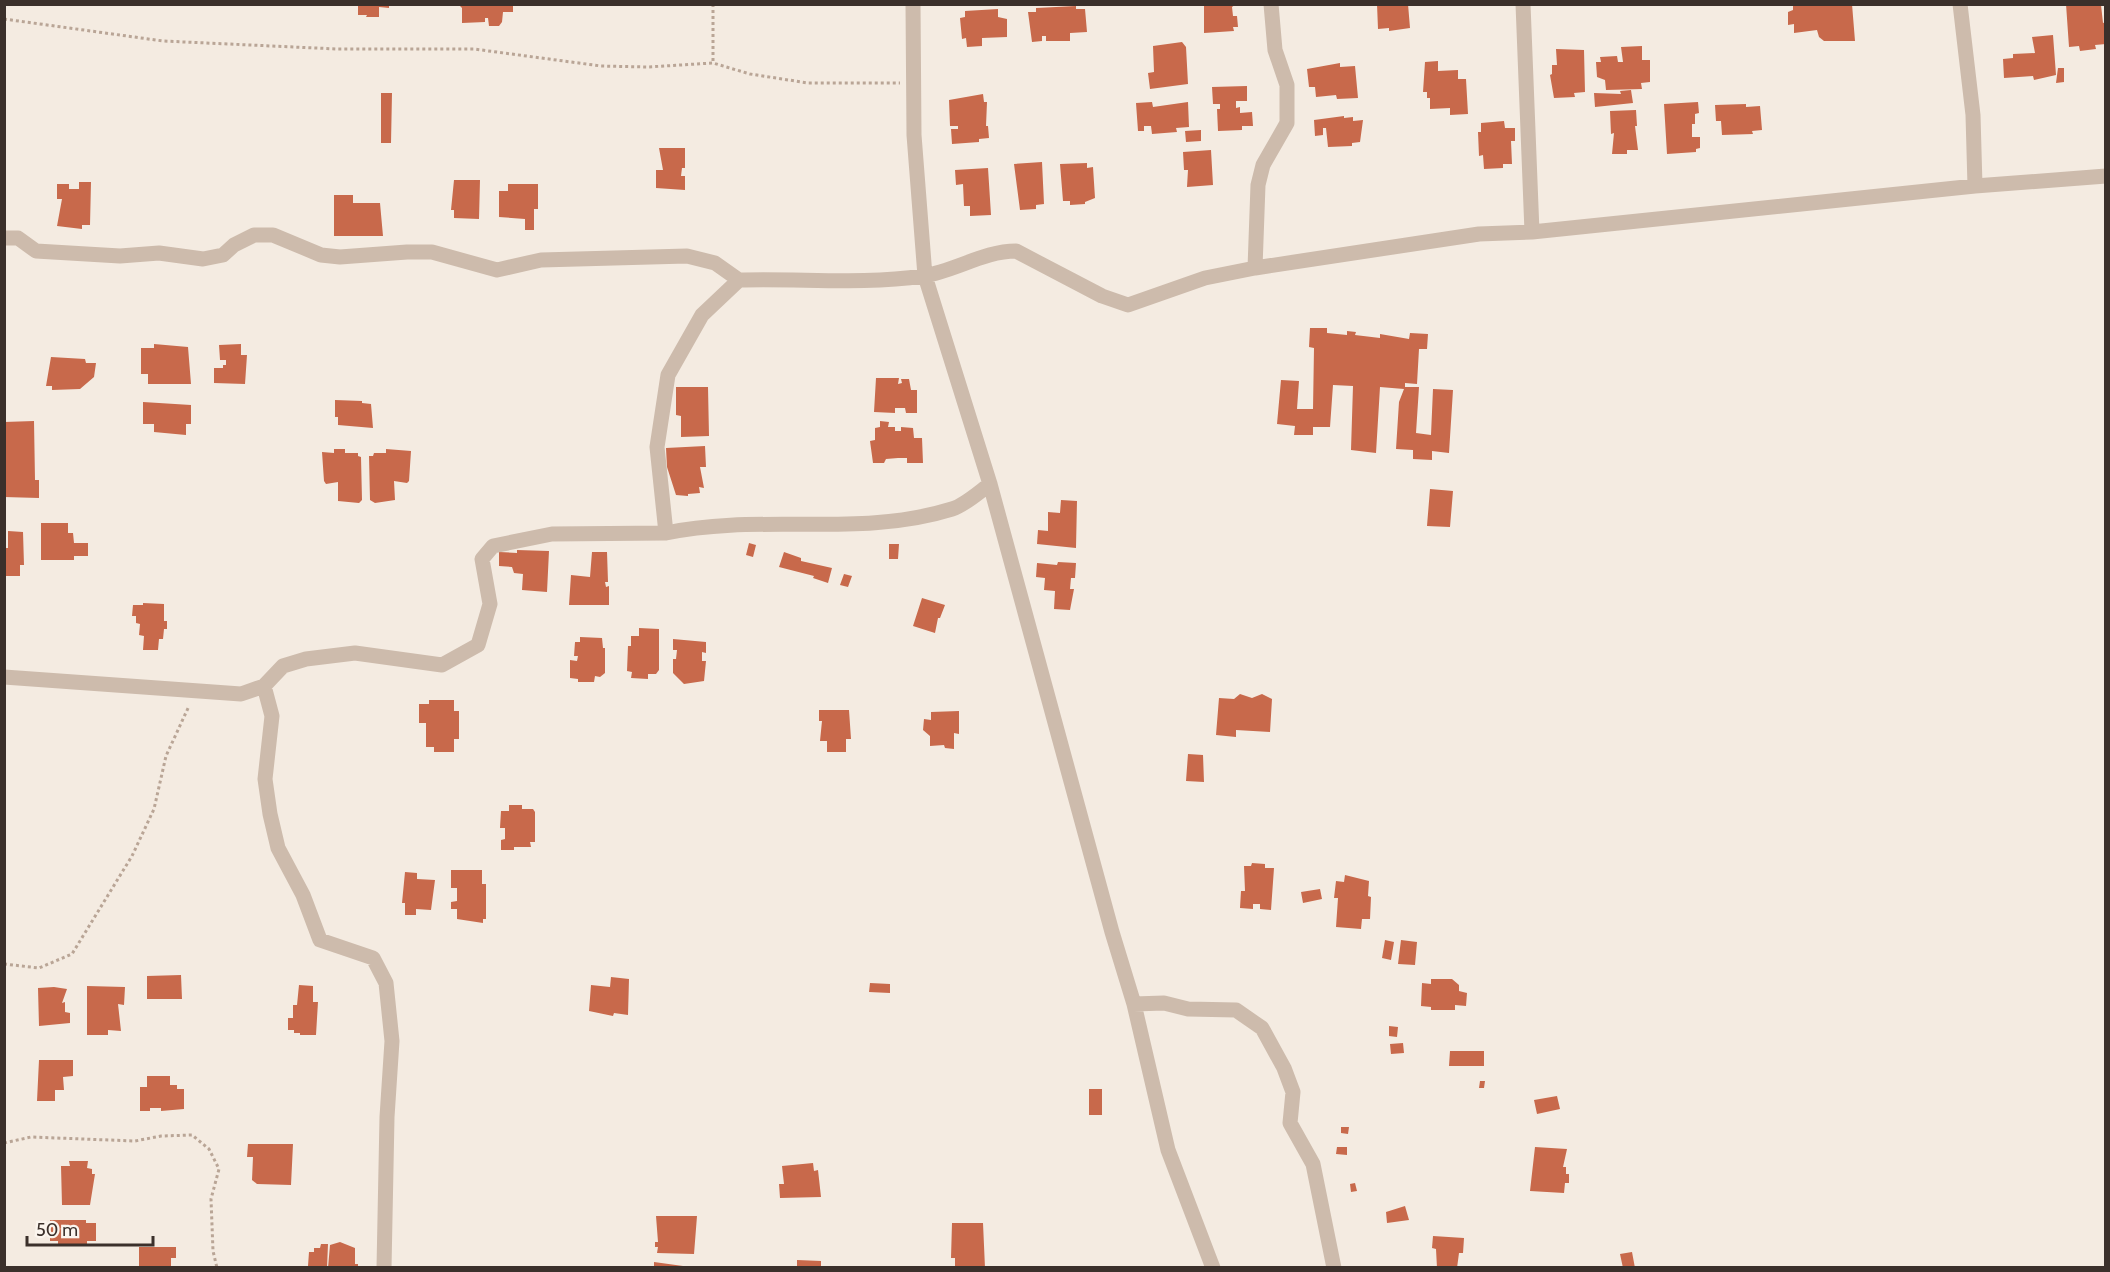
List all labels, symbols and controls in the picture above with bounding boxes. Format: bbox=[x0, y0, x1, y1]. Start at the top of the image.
scale bar bbox=[27, 1209, 153, 1247]
text: 50 m bbox=[36, 1219, 78, 1241]

